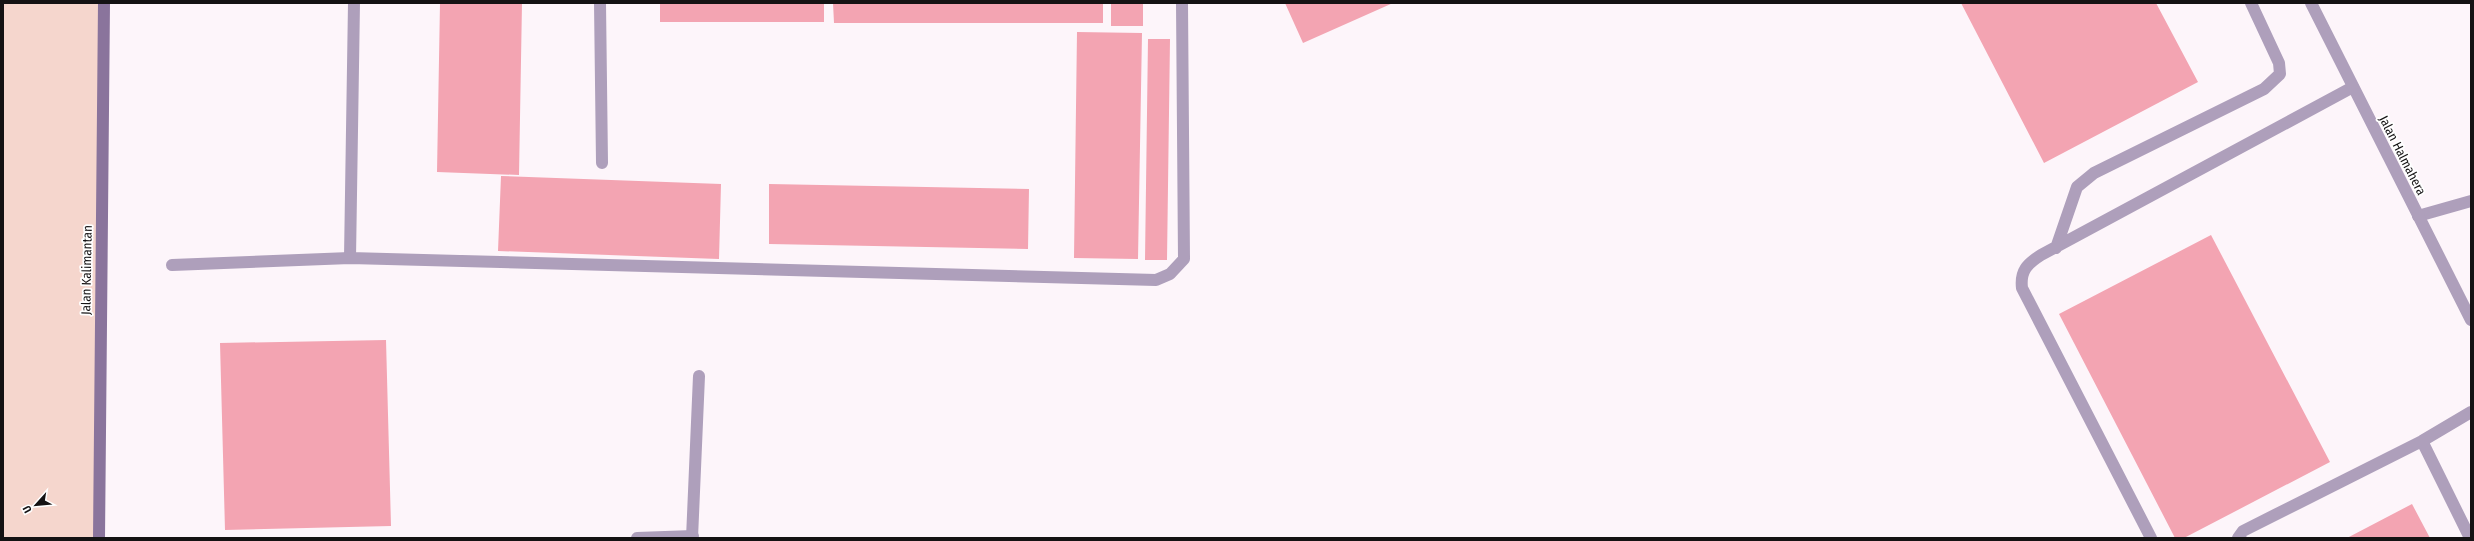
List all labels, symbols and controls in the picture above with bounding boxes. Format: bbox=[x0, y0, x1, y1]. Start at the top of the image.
street label: Jalan Halmahera bbox=[2376, 113, 2429, 197]
street label: Jalan Kalimantan bbox=[78, 225, 95, 315]
north arrow bbox=[16, 485, 56, 525]
text: U bbox=[20, 503, 35, 515]

